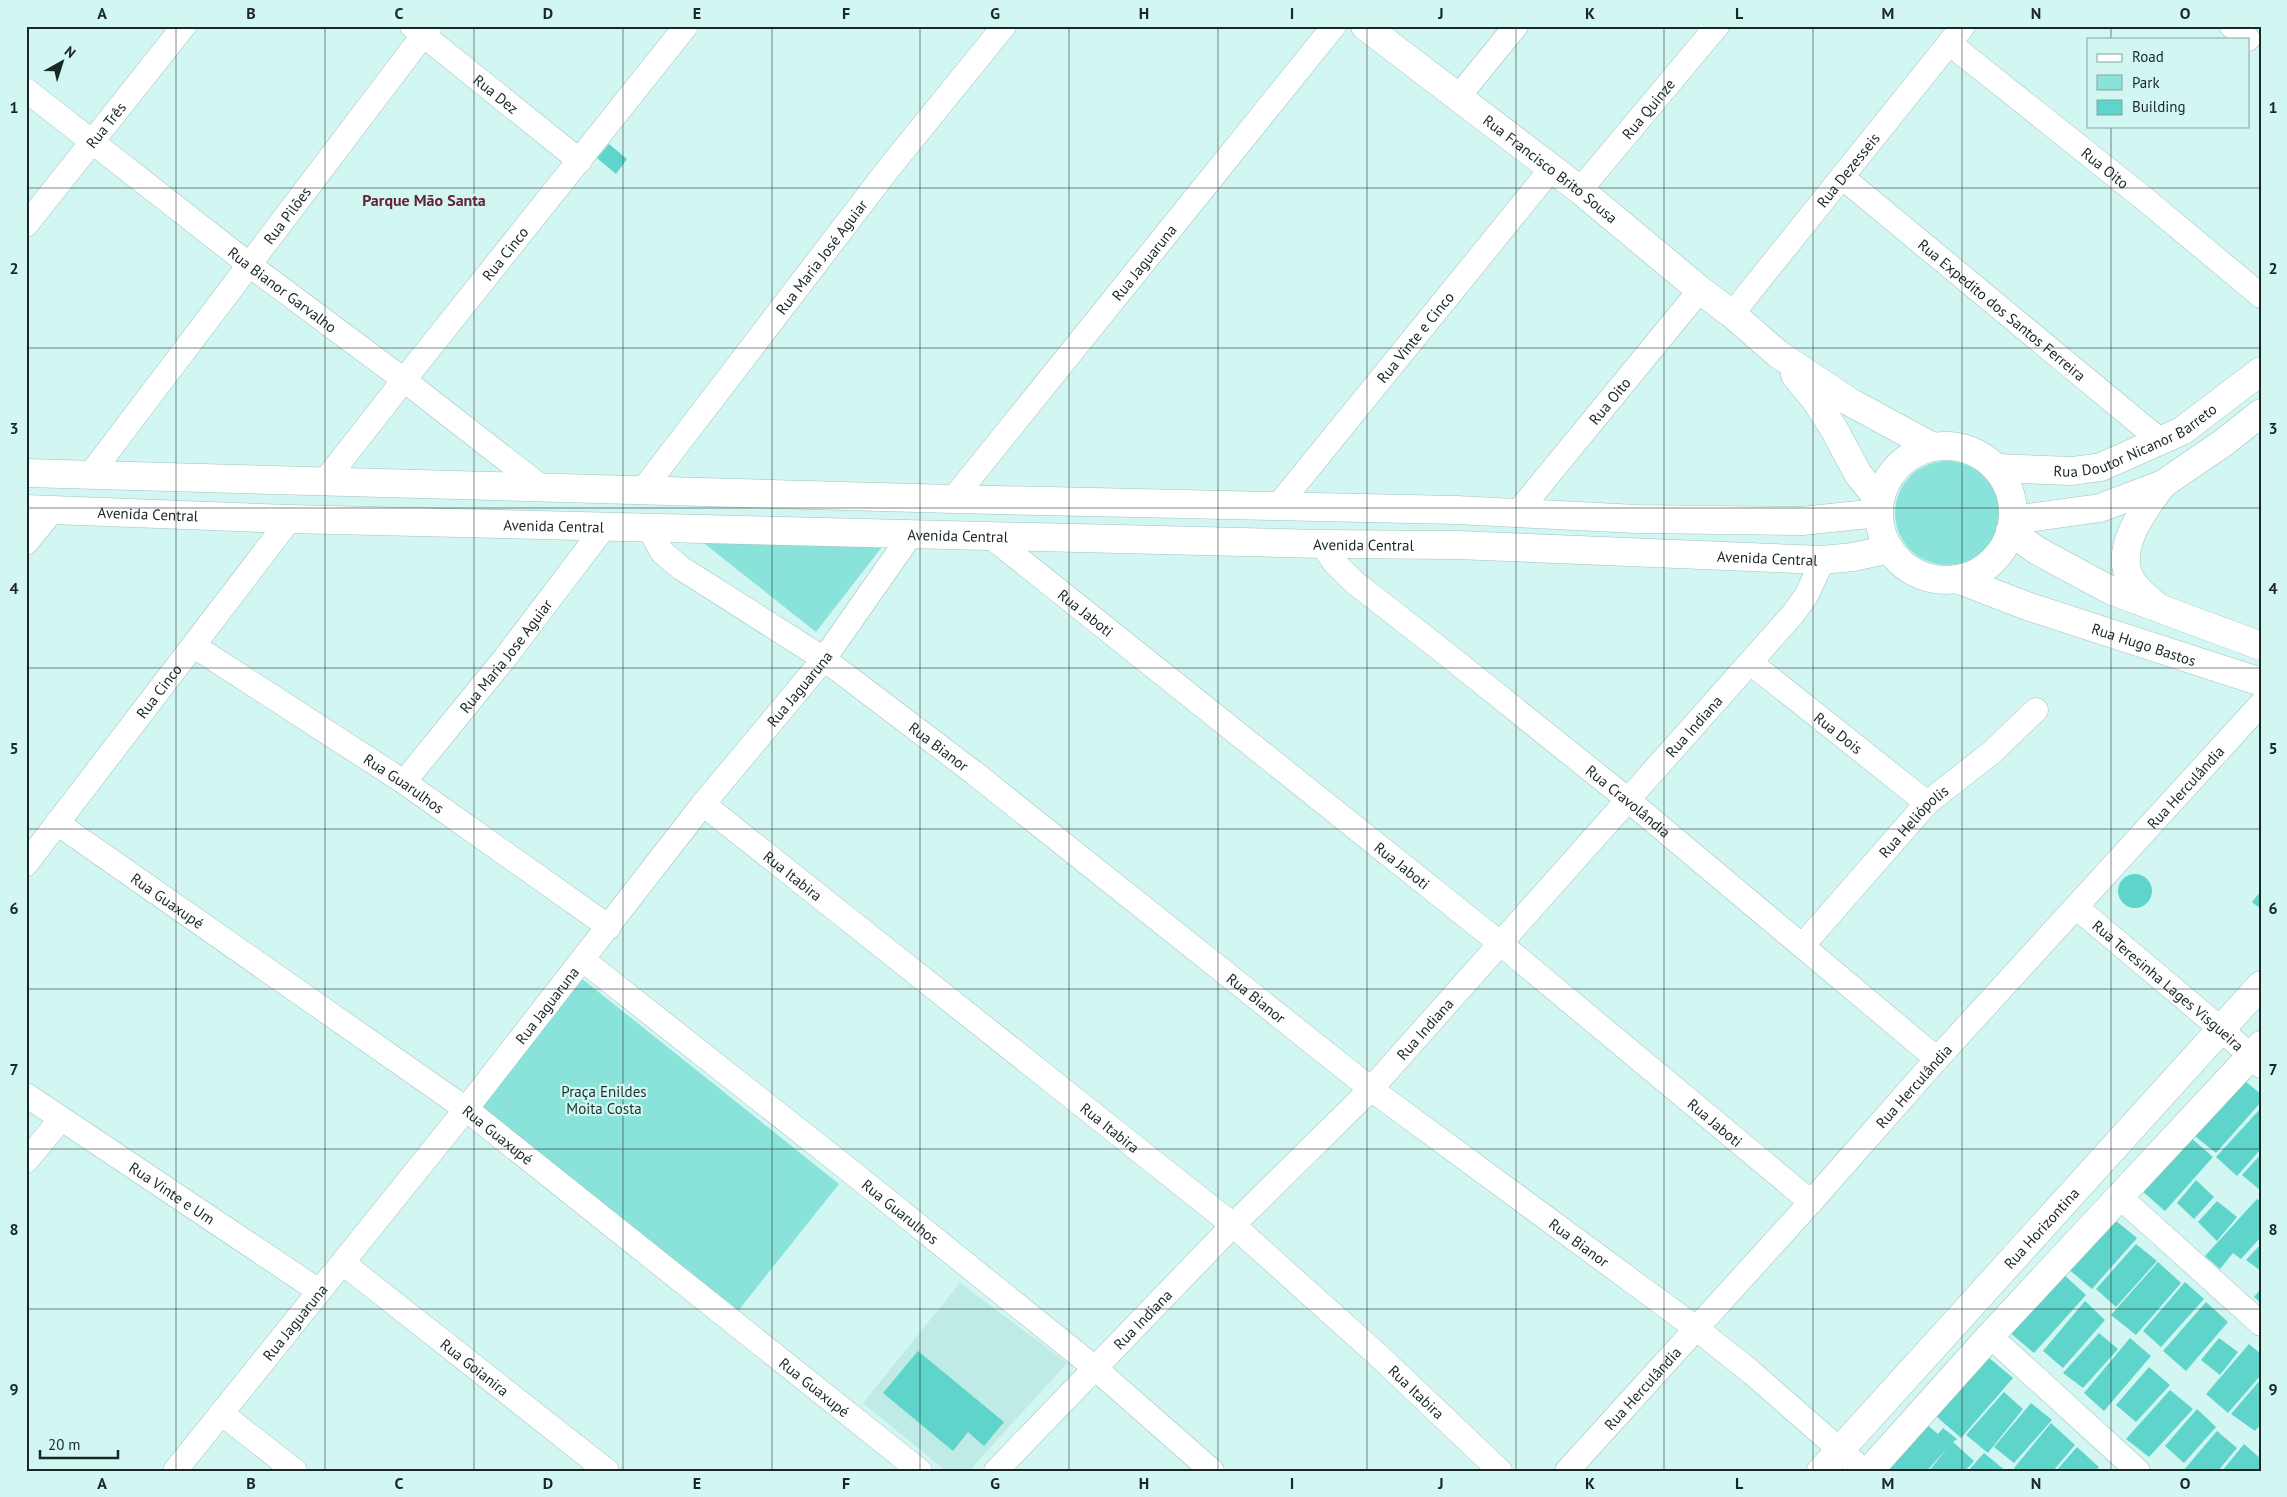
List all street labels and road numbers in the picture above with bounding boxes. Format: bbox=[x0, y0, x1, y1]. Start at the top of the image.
street label: Rua Dez bbox=[470, 70, 523, 117]
street label: Rua Quinze bbox=[1617, 75, 1679, 143]
street label: Rua Três bbox=[81, 98, 130, 152]
street label: Rua Francisco Brito Sousa bbox=[1480, 110, 1622, 227]
street label: Rua Dezesseis bbox=[1812, 128, 1883, 211]
street label: Rua Oito bbox=[2078, 143, 2133, 192]
street label: Rua Pilões bbox=[259, 183, 315, 248]
street label: Rua Maria José Aguiar bbox=[771, 195, 871, 318]
street label: Rua Jaguaruna bbox=[1107, 220, 1180, 304]
street label: Rua Cinco bbox=[478, 223, 532, 284]
street label: Rua Expedito dos Santos Ferreira bbox=[1914, 235, 2090, 385]
street label: Rua Bianor Garvalho bbox=[225, 242, 341, 336]
street label: Rua Vinte e Cinco bbox=[1372, 287, 1458, 386]
street label: Rua Oito bbox=[1584, 373, 1634, 428]
street label: Rua Doutor Nicanor Barreto bbox=[2053, 399, 2220, 481]
street label: Avenida Central bbox=[97, 502, 199, 525]
street label: Avenida Central bbox=[503, 515, 605, 536]
street label: Avenida Central bbox=[907, 524, 1009, 546]
street label: Avenida Central bbox=[1313, 534, 1415, 554]
street label: Avenida Central bbox=[1717, 546, 1819, 569]
street label: Rua Jaboti bbox=[1054, 585, 1117, 640]
street label: Rua Maria Jose Aguiar bbox=[455, 595, 556, 716]
street label: Rua Hugo Bastos bbox=[2089, 618, 2198, 670]
street label: Rua Jaguaruna bbox=[762, 647, 836, 730]
street label: Rua Cinco bbox=[132, 660, 185, 722]
street label: Rua Indiana bbox=[1661, 691, 1726, 761]
street label: Rua Dois bbox=[1811, 708, 1867, 758]
street label: Rua Bianor bbox=[905, 718, 973, 775]
street label: Rua Herculândia bbox=[2143, 742, 2228, 832]
street label: Rua Guarulhos bbox=[360, 749, 448, 817]
street label: Rua Cravolândia bbox=[1582, 761, 1675, 841]
street label: Rua Heliópolis bbox=[1874, 781, 1952, 861]
street label: Rua Jaboti bbox=[1371, 837, 1434, 893]
street label: Rua Itabira bbox=[760, 846, 826, 905]
street label: Rua Guaxupé bbox=[128, 868, 208, 932]
street label: Rua Teresinha Lages Visgueira bbox=[2089, 916, 2248, 1055]
street label: Rua Jaguaruna bbox=[511, 963, 583, 1048]
street label: Rua Bianor bbox=[1223, 969, 1290, 1027]
street label: Rua Indiana bbox=[1392, 994, 1457, 1063]
street label: Rua Herculândia bbox=[1871, 1040, 1956, 1132]
street label: Rua Jaboti bbox=[1684, 1094, 1746, 1151]
street label: Rua Itabira bbox=[1077, 1098, 1143, 1157]
street label: Rua Guaxupé bbox=[459, 1101, 537, 1168]
street label: Rua Vinte e Um bbox=[126, 1157, 219, 1228]
street label: Rua Guarulhos bbox=[858, 1175, 943, 1248]
street label: Rua Horizontina bbox=[1999, 1183, 2083, 1272]
street label: Rua Bianor bbox=[1545, 1214, 1613, 1271]
street label: Rua Jaguaruna bbox=[258, 1280, 331, 1364]
street label: Rua Indiana bbox=[1109, 1285, 1176, 1353]
street label: Rua Goianira bbox=[437, 1334, 513, 1400]
street label: Rua Herculândia bbox=[1600, 1343, 1685, 1434]
street label: Rua Guaxupé bbox=[776, 1353, 854, 1421]
street label: Rua Itabira bbox=[1385, 1361, 1449, 1423]

